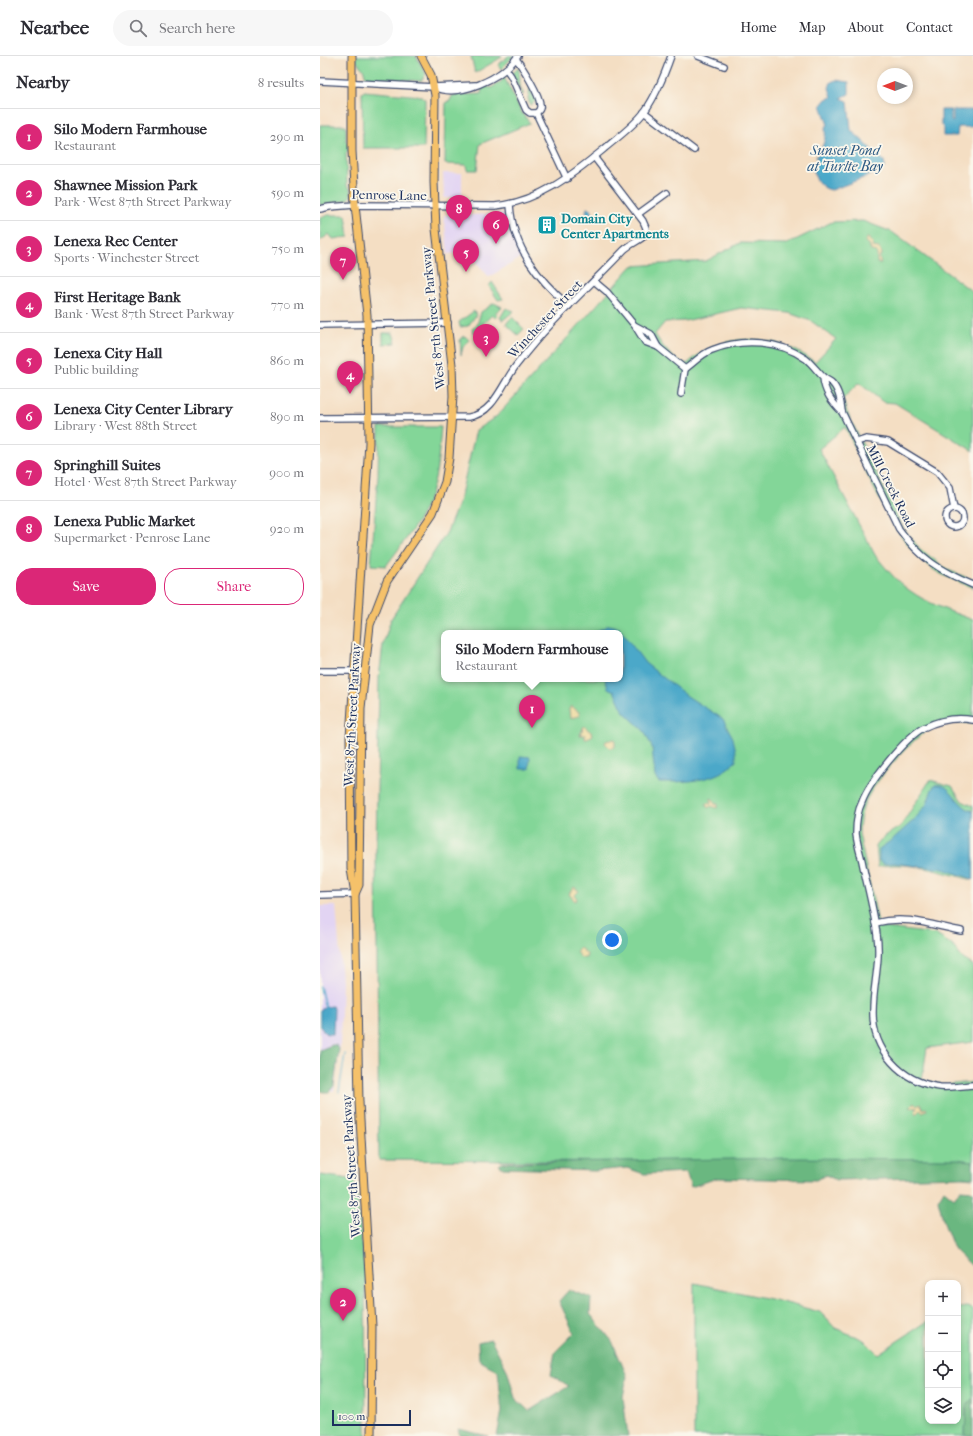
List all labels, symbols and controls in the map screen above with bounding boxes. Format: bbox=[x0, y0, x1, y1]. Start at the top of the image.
search box bbox=[113, 10, 393, 46]
text: Nearbee bbox=[20, 17, 89, 39]
icon: search bbox=[127, 17, 149, 39]
text: Search here bbox=[159, 19, 235, 37]
text: Home bbox=[740, 19, 777, 36]
text: Map bbox=[799, 19, 826, 36]
text: About bbox=[848, 19, 884, 36]
text: Contact bbox=[906, 19, 953, 36]
north arrow bbox=[877, 68, 913, 104]
text: Nearby bbox=[16, 72, 70, 92]
text: 8 results bbox=[258, 75, 304, 90]
text: Silo Modern Farmhouse bbox=[54, 120, 207, 138]
text: 1 bbox=[27, 129, 31, 144]
text: 290 m bbox=[270, 129, 304, 144]
text: Restaurant bbox=[54, 138, 116, 153]
water label: Sunset Pond at Turlte Bay bbox=[807, 142, 884, 175]
text: Shawnee Mission Park bbox=[54, 176, 197, 194]
text: 2 bbox=[26, 185, 32, 200]
text: 590 m bbox=[271, 185, 304, 200]
street label: Penrose Lane bbox=[351, 187, 427, 203]
text: Park · West 87th Street Parkway bbox=[54, 194, 231, 209]
pin: 8 bbox=[446, 195, 472, 228]
pin: 6 bbox=[483, 211, 509, 244]
place label: Domain City Center Apartments bbox=[561, 211, 669, 242]
building icon: Domain City Center Apartments bbox=[536, 214, 558, 236]
text: Lenexa Rec Center bbox=[54, 232, 178, 250]
pin: 5 bbox=[453, 239, 479, 272]
text: 3 bbox=[26, 241, 32, 256]
text: 750 m bbox=[271, 241, 304, 256]
street label: West 87th Street Parkway bbox=[418, 245, 448, 391]
pin: 7 bbox=[330, 247, 356, 280]
text: Sports · Winchester Street bbox=[54, 250, 199, 265]
street label: Winchester Street bbox=[504, 276, 585, 362]
text: First Heritage Bank bbox=[54, 288, 181, 306]
text: 4 bbox=[25, 297, 33, 312]
text: 770 m bbox=[271, 297, 304, 312]
text: Bank · West 87th Street Parkway bbox=[54, 306, 234, 321]
pin: 3 bbox=[473, 324, 499, 357]
text: Lenexa City Hall bbox=[54, 344, 162, 362]
text: 5 bbox=[26, 353, 32, 368]
text: 860 m bbox=[270, 353, 304, 368]
pin: 4 bbox=[337, 361, 363, 394]
text: Public building bbox=[54, 362, 139, 377]
text: Lenexa City Center Library bbox=[54, 400, 233, 418]
text: 6 bbox=[25, 409, 33, 424]
text: 890 m bbox=[270, 409, 304, 424]
text: Library · West 88th Street bbox=[54, 418, 197, 433]
street label: Mill Creek Road bbox=[864, 442, 919, 531]
text: Springhill Suites bbox=[54, 456, 161, 474]
text: 7 bbox=[26, 465, 32, 480]
text: 900 m bbox=[269, 465, 304, 480]
text: Hotel · West 87th Street Parkway bbox=[54, 474, 237, 489]
text: Lenexa Public Market bbox=[54, 512, 195, 530]
text: 8 bbox=[26, 521, 32, 536]
text: 920 m bbox=[270, 521, 304, 536]
text: Supermarket · Penrose Lane bbox=[54, 530, 210, 545]
button: Save bbox=[16, 568, 156, 605]
button: Share bbox=[164, 568, 304, 605]
popup bbox=[441, 630, 623, 682]
text: Silo Modern Farmhouse bbox=[455, 640, 609, 658]
street label: West 87th Street Parkway bbox=[341, 642, 363, 788]
text: Restaurant bbox=[455, 658, 518, 673]
pin: 1 bbox=[519, 695, 545, 728]
your location bbox=[602, 930, 622, 950]
street label: West 87th Street Parkway bbox=[338, 1093, 364, 1239]
map controls bbox=[925, 1280, 961, 1424]
button: + bbox=[925, 1280, 961, 1316]
pin: 2 bbox=[330, 1288, 356, 1321]
button: − bbox=[925, 1316, 961, 1352]
button: locate bbox=[925, 1352, 961, 1388]
button: layers bbox=[925, 1388, 961, 1424]
scale bar bbox=[332, 1408, 411, 1427]
text: 100 m bbox=[338, 1410, 366, 1423]

